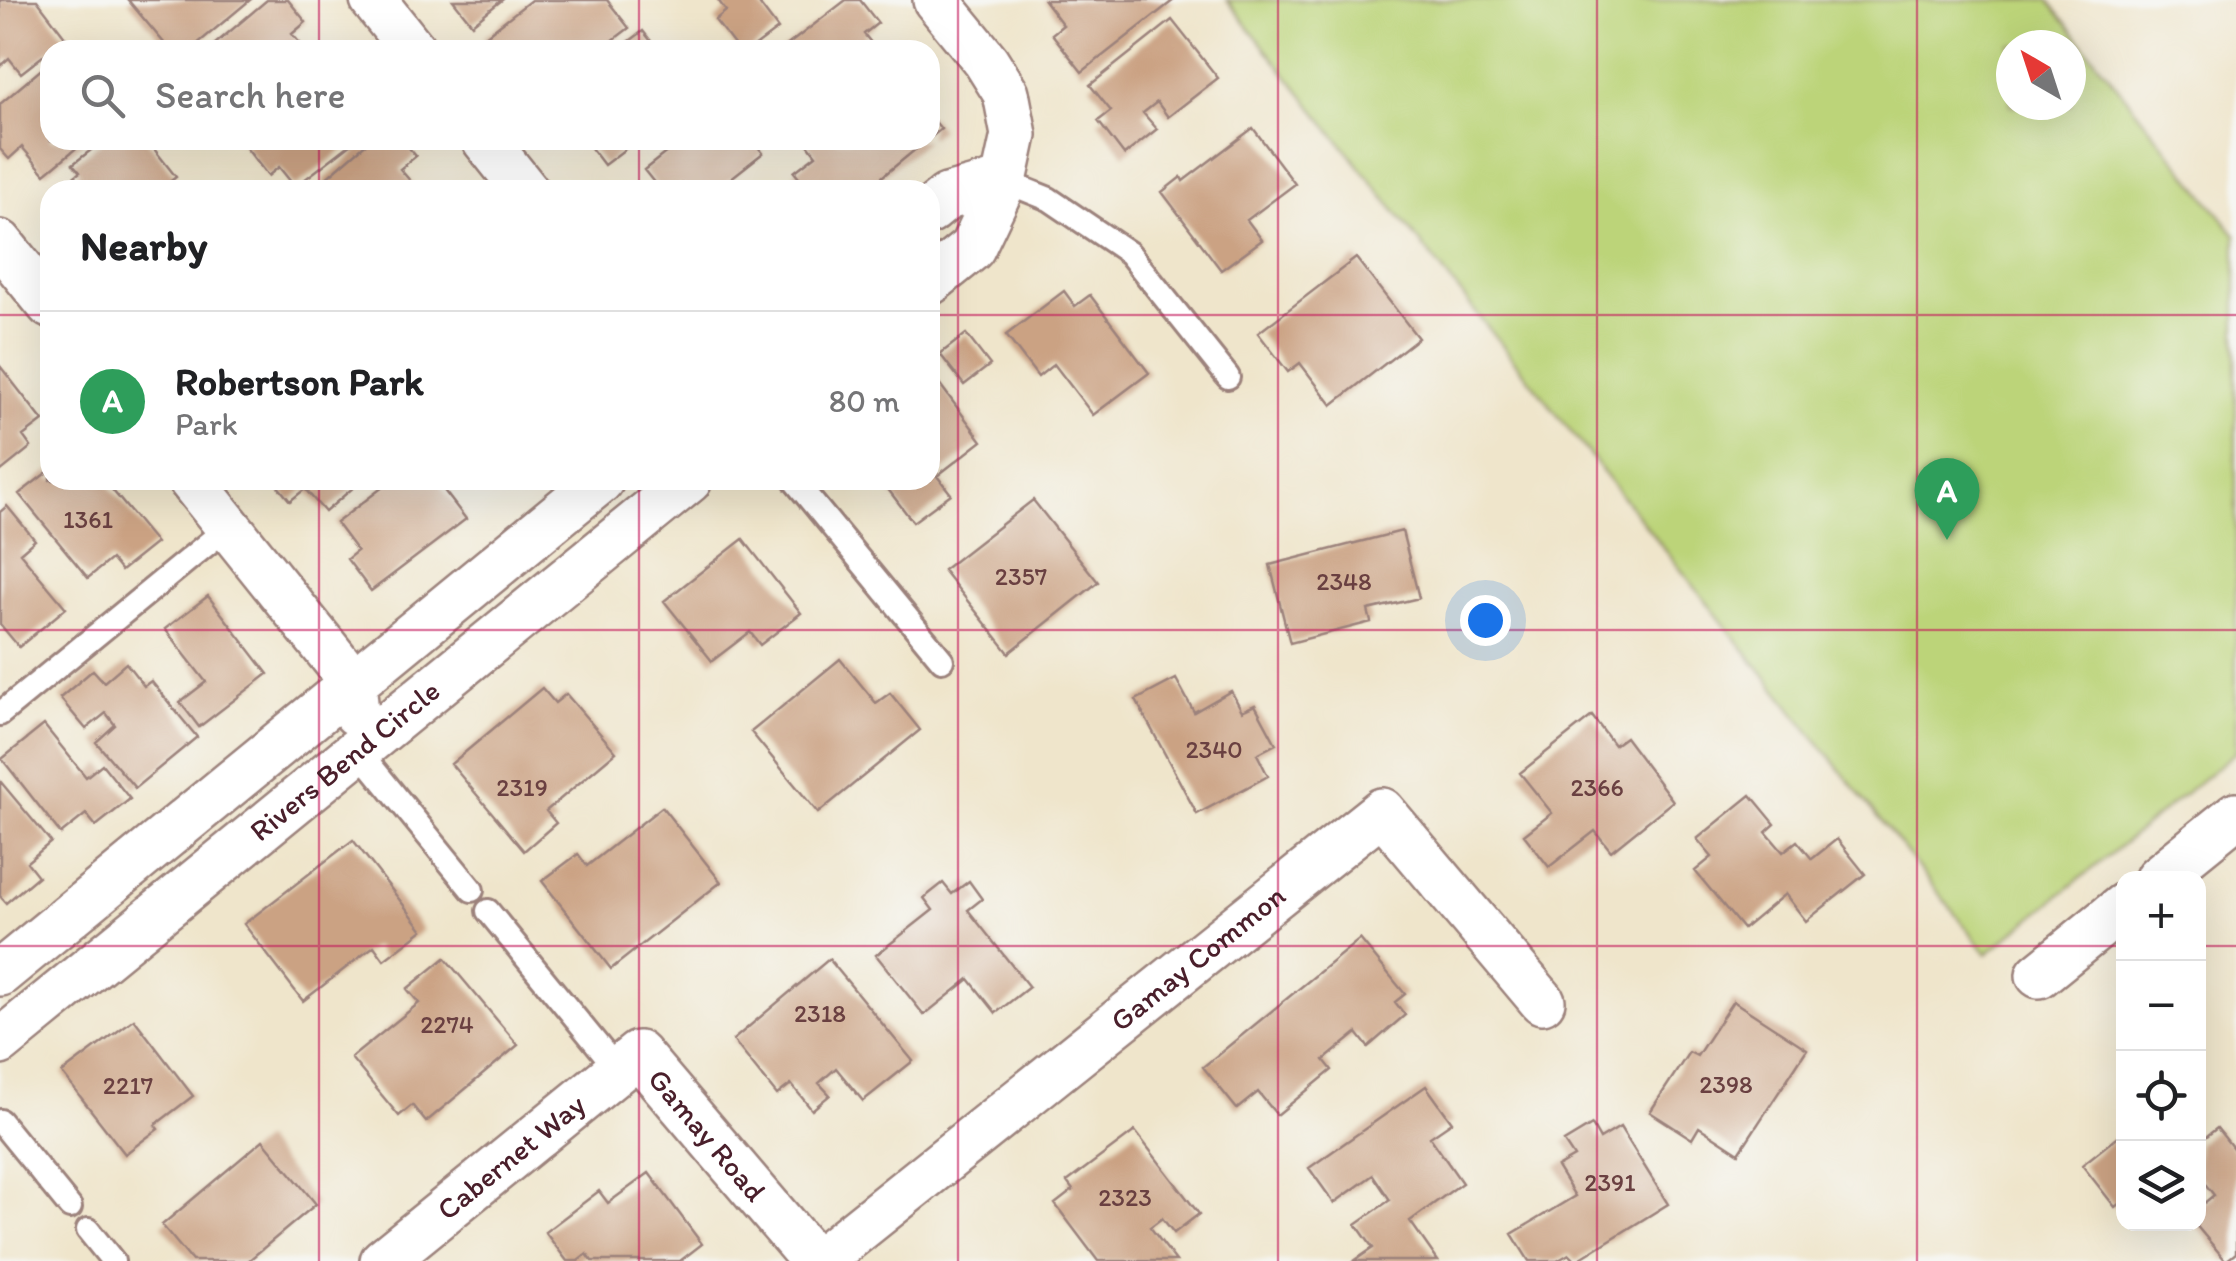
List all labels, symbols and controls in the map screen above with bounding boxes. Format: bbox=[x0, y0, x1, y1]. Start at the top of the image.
north arrow bbox=[1996, 30, 2086, 120]
search box bbox=[40, 40, 940, 150]
icon: search bbox=[75, 68, 130, 123]
text: Search here bbox=[155, 72, 346, 118]
text: Nearby bbox=[80, 220, 207, 271]
text: Robertson Park bbox=[175, 359, 424, 405]
text: A bbox=[102, 382, 123, 420]
text: 80 m bbox=[829, 382, 900, 420]
text: Park bbox=[175, 405, 238, 443]
pin: A bbox=[1914, 458, 1980, 540]
house number: 1361 bbox=[63, 504, 113, 534]
house number: 2357 bbox=[995, 561, 1047, 591]
house number: 2348 bbox=[1316, 566, 1372, 596]
your location bbox=[1460, 595, 1511, 646]
street label: Rivers Bend Circle bbox=[242, 672, 447, 849]
house number: 2340 bbox=[1185, 734, 1243, 764]
house number: 2319 bbox=[496, 772, 548, 802]
house number: 2366 bbox=[1570, 772, 1624, 802]
map controls bbox=[2116, 871, 2206, 1231]
button: + bbox=[2116, 871, 2206, 961]
street label: Gamay Common bbox=[1103, 877, 1292, 1039]
button: − bbox=[2116, 961, 2206, 1051]
house number: 2318 bbox=[794, 998, 846, 1028]
house number: 2274 bbox=[420, 1009, 474, 1039]
button: locate bbox=[2116, 1051, 2206, 1141]
street label: Gamay Road bbox=[641, 1061, 774, 1209]
house number: 2398 bbox=[1699, 1069, 1753, 1099]
house number: 2217 bbox=[103, 1070, 153, 1100]
street label: Cabernet Way bbox=[429, 1086, 592, 1228]
button: layers bbox=[2116, 1141, 2206, 1231]
house number: 2391 bbox=[1584, 1167, 1636, 1197]
house number: 2323 bbox=[1098, 1182, 1152, 1212]

